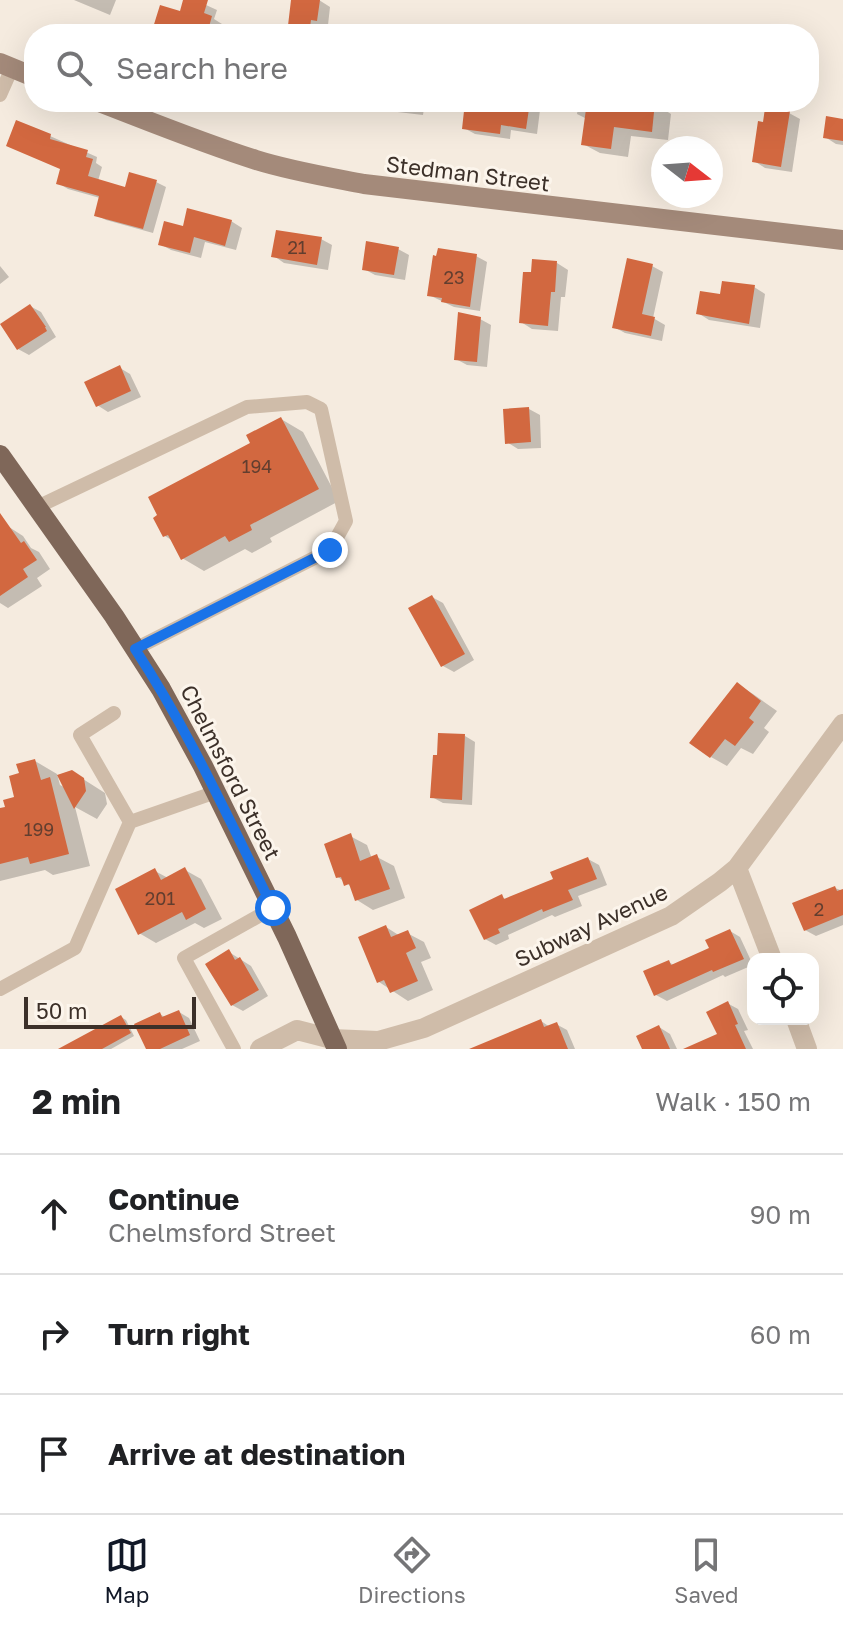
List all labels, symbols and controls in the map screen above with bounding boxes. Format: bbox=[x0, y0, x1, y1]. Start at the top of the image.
search box bbox=[24, 24, 819, 112]
icon: search bbox=[52, 46, 96, 90]
text: Search here bbox=[116, 50, 288, 86]
north arrow bbox=[651, 136, 723, 208]
street label: Stedman Street bbox=[385, 150, 551, 196]
house number: 21 bbox=[287, 236, 307, 258]
house number: 23 bbox=[444, 266, 464, 288]
house number: 194 bbox=[242, 455, 272, 477]
route end bbox=[312, 532, 348, 568]
street label: Chelmsford Street bbox=[175, 680, 287, 864]
house number: 199 bbox=[24, 818, 54, 840]
street label: Subway Avenue bbox=[510, 878, 672, 972]
house number: 201 bbox=[145, 887, 175, 909]
route start bbox=[255, 890, 291, 926]
house number: 2 bbox=[814, 898, 824, 920]
map controls bbox=[747, 953, 819, 1025]
button: locate bbox=[747, 953, 819, 1025]
scale bar bbox=[24, 993, 196, 1029]
text: 50 m bbox=[36, 997, 87, 1024]
text: 2 min bbox=[32, 1081, 121, 1121]
text: Walk · 150 m bbox=[655, 1086, 811, 1117]
text: Continue bbox=[108, 1181, 239, 1217]
icon: ahead bbox=[32, 1192, 76, 1236]
text: 90 m bbox=[750, 1199, 811, 1230]
text: Chelmsford Street bbox=[108, 1217, 336, 1248]
icon: right bbox=[32, 1312, 76, 1356]
text: Turn right bbox=[108, 1316, 250, 1352]
text: 60 m bbox=[750, 1319, 811, 1350]
icon: arrive bbox=[32, 1432, 76, 1476]
text: Arrive at destination bbox=[108, 1436, 405, 1472]
tab: Map bbox=[104, 1533, 149, 1608]
tab: Directions bbox=[358, 1533, 466, 1608]
tab: Saved bbox=[674, 1533, 739, 1608]

